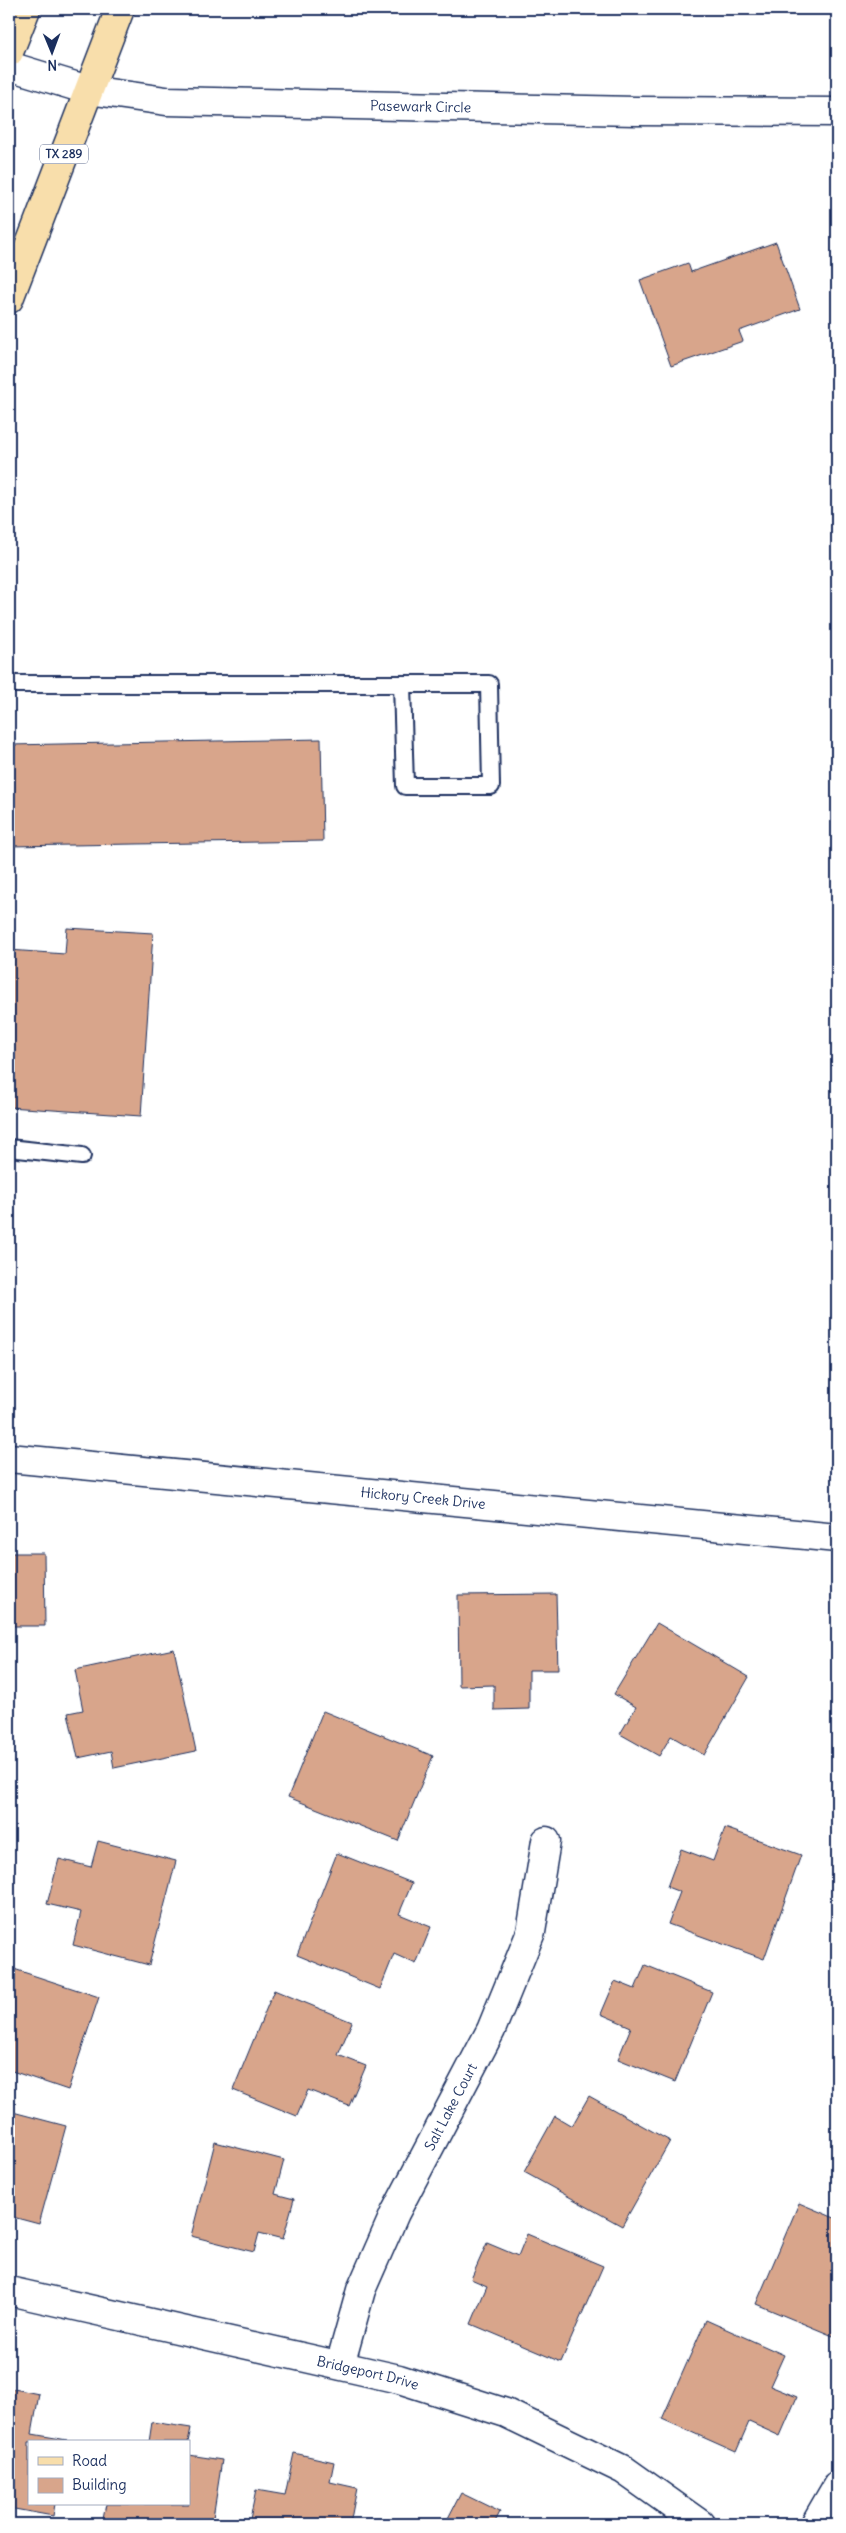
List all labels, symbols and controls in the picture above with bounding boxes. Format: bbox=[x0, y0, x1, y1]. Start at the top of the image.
north arrow bbox=[28, 28, 78, 78]
text: N bbox=[47, 56, 57, 74]
street label: Pasewark Circle bbox=[370, 96, 471, 116]
road number: TX 289 bbox=[40, 144, 88, 164]
street label: Hickory Creek Drive bbox=[360, 1483, 486, 1513]
street label: Salt Lake Court bbox=[420, 2060, 481, 2153]
street label: Bridgeport Drive bbox=[315, 2352, 421, 2394]
legend bbox=[28, 2440, 190, 2506]
text: Road bbox=[72, 2451, 107, 2470]
text: Building bbox=[72, 2475, 127, 2494]

